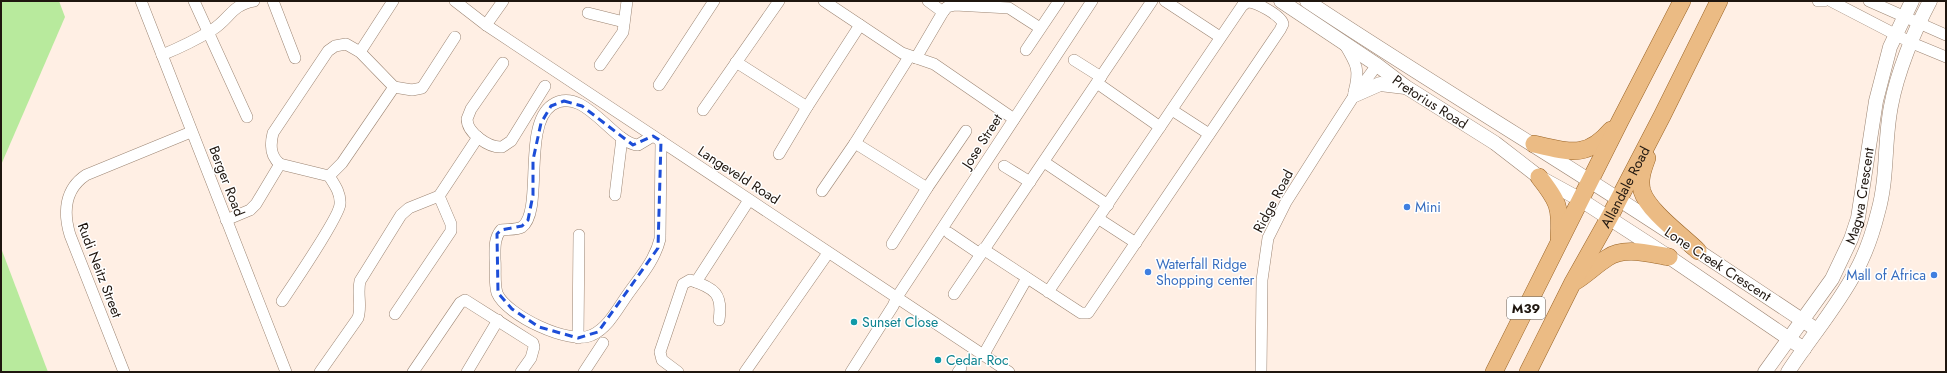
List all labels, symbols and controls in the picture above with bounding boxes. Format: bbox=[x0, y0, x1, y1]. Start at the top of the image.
street label: Pretorius Road bbox=[1388, 70, 1472, 133]
street label: Jose Street bbox=[956, 109, 1007, 174]
street label: Langeveld Road bbox=[694, 141, 784, 209]
street label: Berger Road bbox=[204, 143, 250, 219]
street label: Allandale Road bbox=[1596, 143, 1655, 231]
street label: Magwa Crescent bbox=[1840, 146, 1879, 247]
street label: Ridge Road bbox=[1248, 166, 1298, 236]
place label: Mini bbox=[1415, 197, 1441, 217]
marker: Mini bbox=[1402, 202, 1412, 212]
street label: Rudi Neitz Street bbox=[73, 220, 128, 321]
street label: Lone Creek Crescent bbox=[1661, 222, 1776, 306]
place label: Waterfall Ridge Shopping center bbox=[1156, 254, 1255, 290]
place label: Mall of Africa bbox=[1846, 265, 1926, 285]
marker: Waterfall Ridge Shopping center bbox=[1143, 267, 1153, 277]
marker: Mall of Africa bbox=[1929, 270, 1939, 280]
road number: M39 bbox=[1507, 297, 1545, 319]
place label: Sunset Close bbox=[862, 312, 938, 332]
marker: Sunset Close bbox=[849, 317, 859, 327]
place label: Cedar Roc bbox=[946, 350, 1009, 370]
marker: Cedar Roc bbox=[933, 355, 943, 365]

